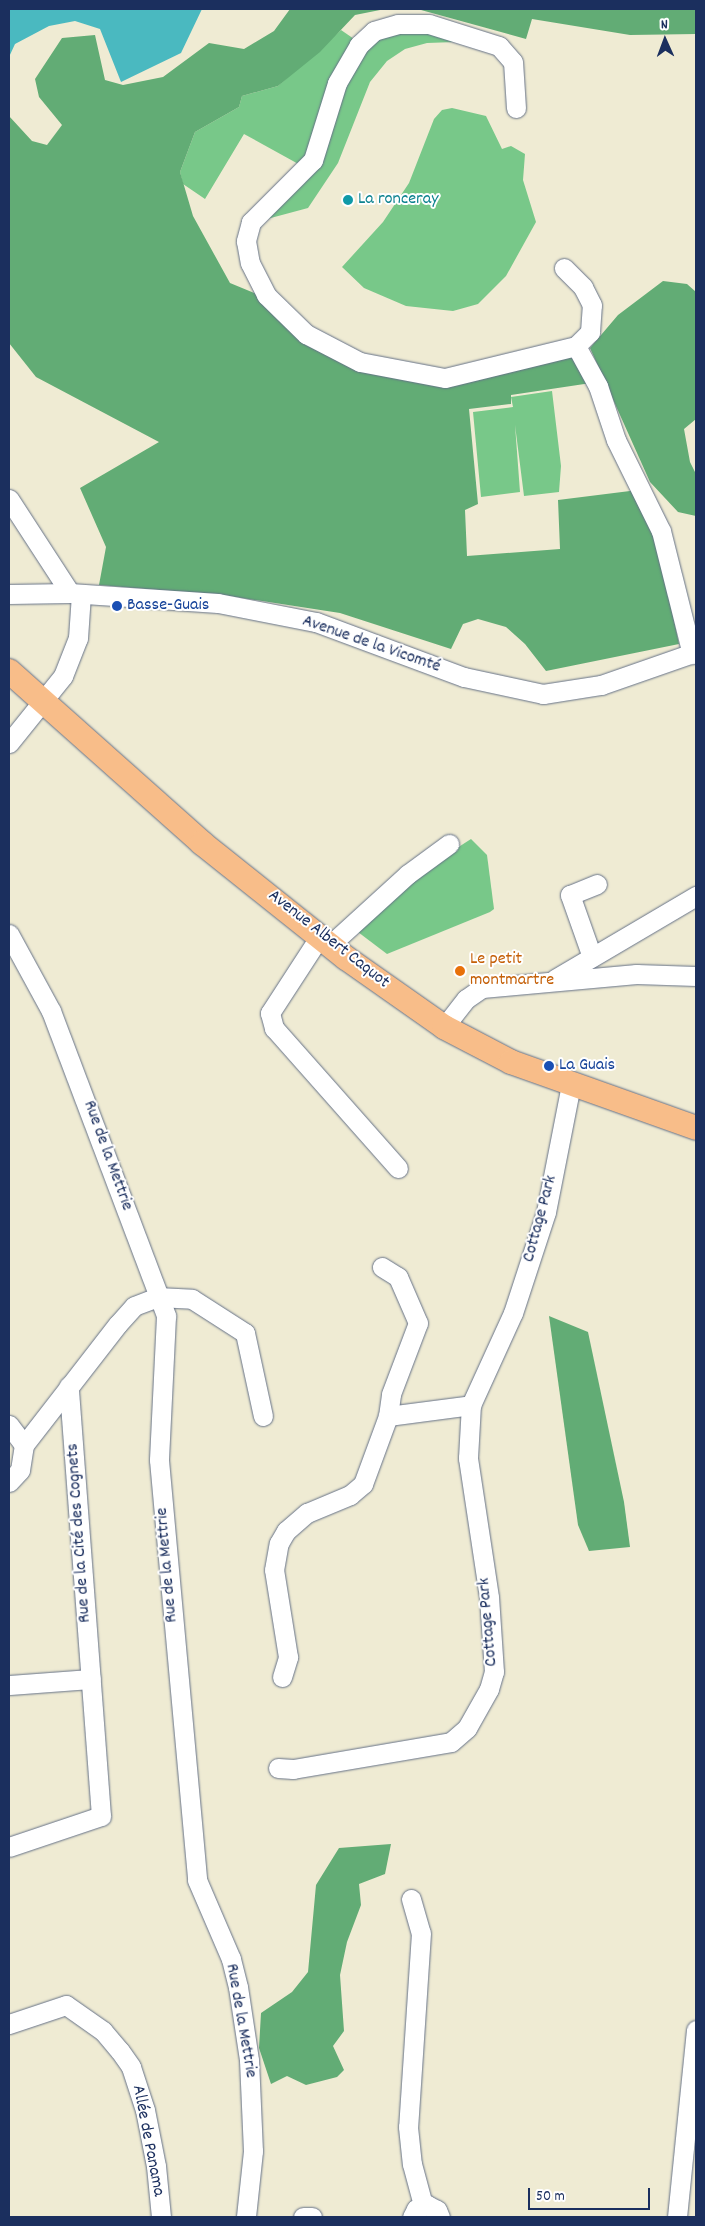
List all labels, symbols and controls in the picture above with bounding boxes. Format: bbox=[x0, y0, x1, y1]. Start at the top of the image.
north arrow bbox=[640, 15, 690, 65]
text: N bbox=[661, 15, 668, 35]
place label: La ronceray bbox=[358, 189, 438, 211]
marker: La ronceray bbox=[342, 194, 354, 206]
place label: Basse-Guais bbox=[127, 595, 209, 617]
marker: Basse-Guais bbox=[111, 600, 123, 612]
street label: Avenue de la Vicomté bbox=[299, 611, 443, 679]
street label: Avenue Albert Caquot bbox=[263, 886, 393, 994]
place label: Le petit montmartre bbox=[470, 950, 554, 992]
marker: Le petit montmartre bbox=[454, 965, 466, 977]
place label: La Guais bbox=[559, 1055, 615, 1077]
marker: La Guais bbox=[543, 1060, 555, 1072]
street label: Rue de la Mettrie bbox=[77, 1098, 137, 1214]
street label: Cottage Park bbox=[519, 1173, 563, 1265]
street label: Rue de la Cité des Cognets bbox=[63, 1443, 97, 1623]
street label: Rue de la Mettrie bbox=[152, 1507, 184, 1623]
street label: Cottage Park bbox=[474, 1577, 504, 1667]
street label: Rue de la Mettrie bbox=[219, 1962, 261, 2080]
street label: Allée de Panama bbox=[126, 2084, 168, 2198]
scale bar bbox=[530, 2178, 652, 2210]
text: 50 m bbox=[536, 2186, 565, 2208]

